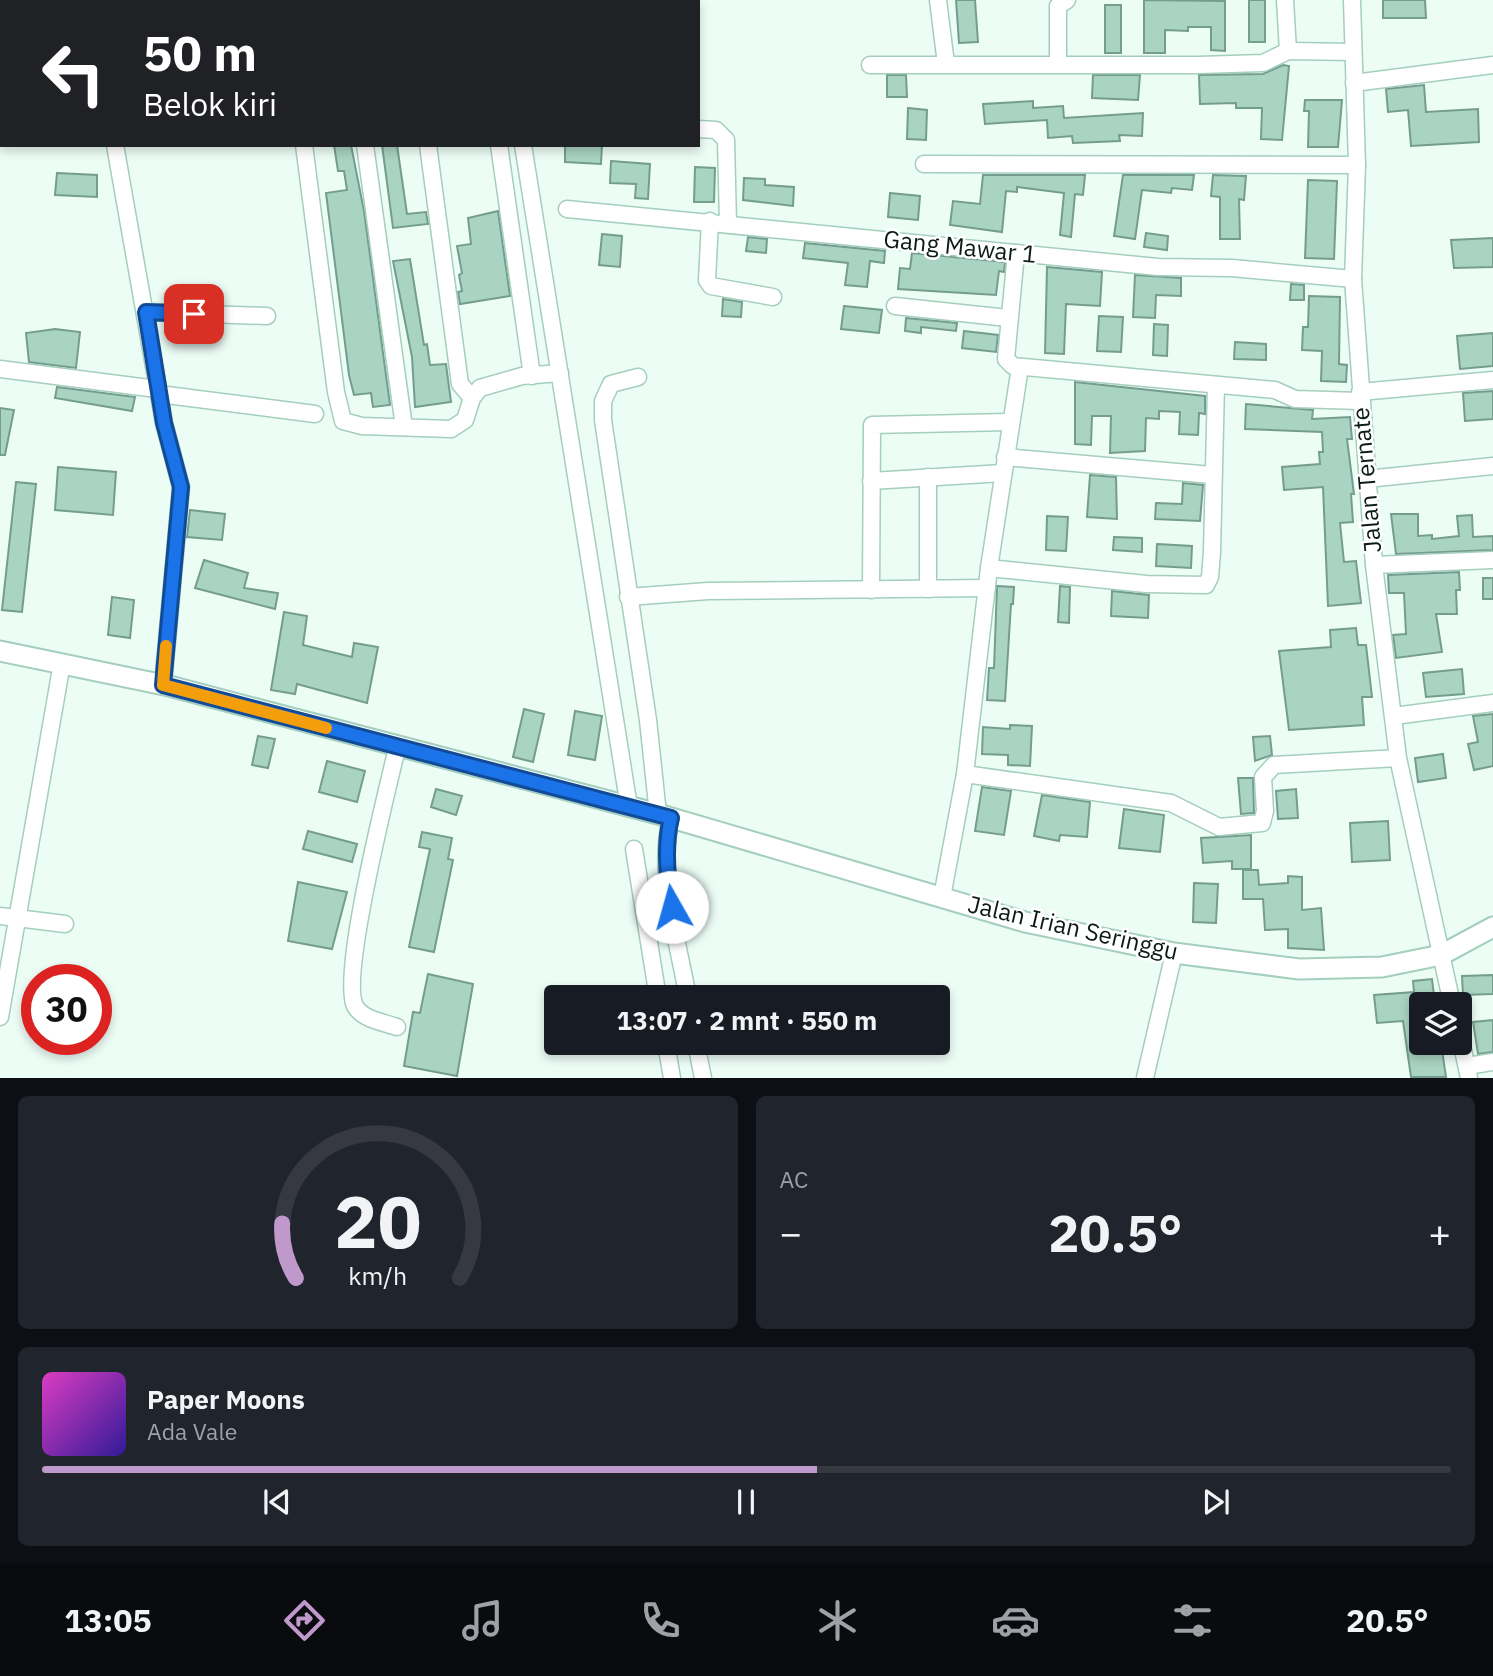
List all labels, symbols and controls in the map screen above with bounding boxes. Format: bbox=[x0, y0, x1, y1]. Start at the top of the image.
text: 50 m bbox=[143, 21, 257, 84]
icon: left bbox=[28, 28, 119, 119]
text: Belok kiri bbox=[143, 83, 277, 125]
street label: Gang Mawar 1 bbox=[882, 222, 1038, 270]
pin bbox=[164, 284, 224, 344]
icon: arrive bbox=[175, 295, 213, 333]
street label: Jalan Ternate bbox=[1344, 406, 1388, 554]
position arrow bbox=[635, 870, 709, 944]
street label: Jalan Irian Seringgu bbox=[965, 887, 1181, 967]
speed limit sign: 30 bbox=[21, 964, 112, 1055]
map controls bbox=[1409, 992, 1472, 1055]
button: layers bbox=[1409, 992, 1472, 1055]
text: 13:07 · 2 mnt · 550 m bbox=[617, 1003, 877, 1037]
text: AC bbox=[780, 1164, 808, 1194]
text: 20 bbox=[334, 1174, 421, 1269]
text: 20.5° bbox=[1048, 1199, 1182, 1266]
text: − bbox=[780, 1208, 802, 1257]
text: + bbox=[1428, 1208, 1451, 1257]
text: km/h bbox=[348, 1259, 407, 1292]
text: Paper Moons bbox=[147, 1382, 305, 1416]
text: Ada Vale bbox=[147, 1416, 237, 1446]
icon: previous bbox=[258, 1483, 296, 1521]
icon: pause bbox=[727, 1483, 765, 1521]
icon: next bbox=[1197, 1483, 1235, 1521]
icon: directions bbox=[280, 1596, 329, 1645]
icon: music bbox=[458, 1596, 507, 1645]
icon: phone bbox=[636, 1596, 685, 1645]
icon: climate bbox=[813, 1596, 862, 1645]
icon: car bbox=[991, 1596, 1040, 1645]
icon: filters bbox=[1168, 1596, 1217, 1645]
text: 13:05 bbox=[64, 1599, 152, 1641]
text: 20.5° bbox=[1346, 1599, 1429, 1641]

